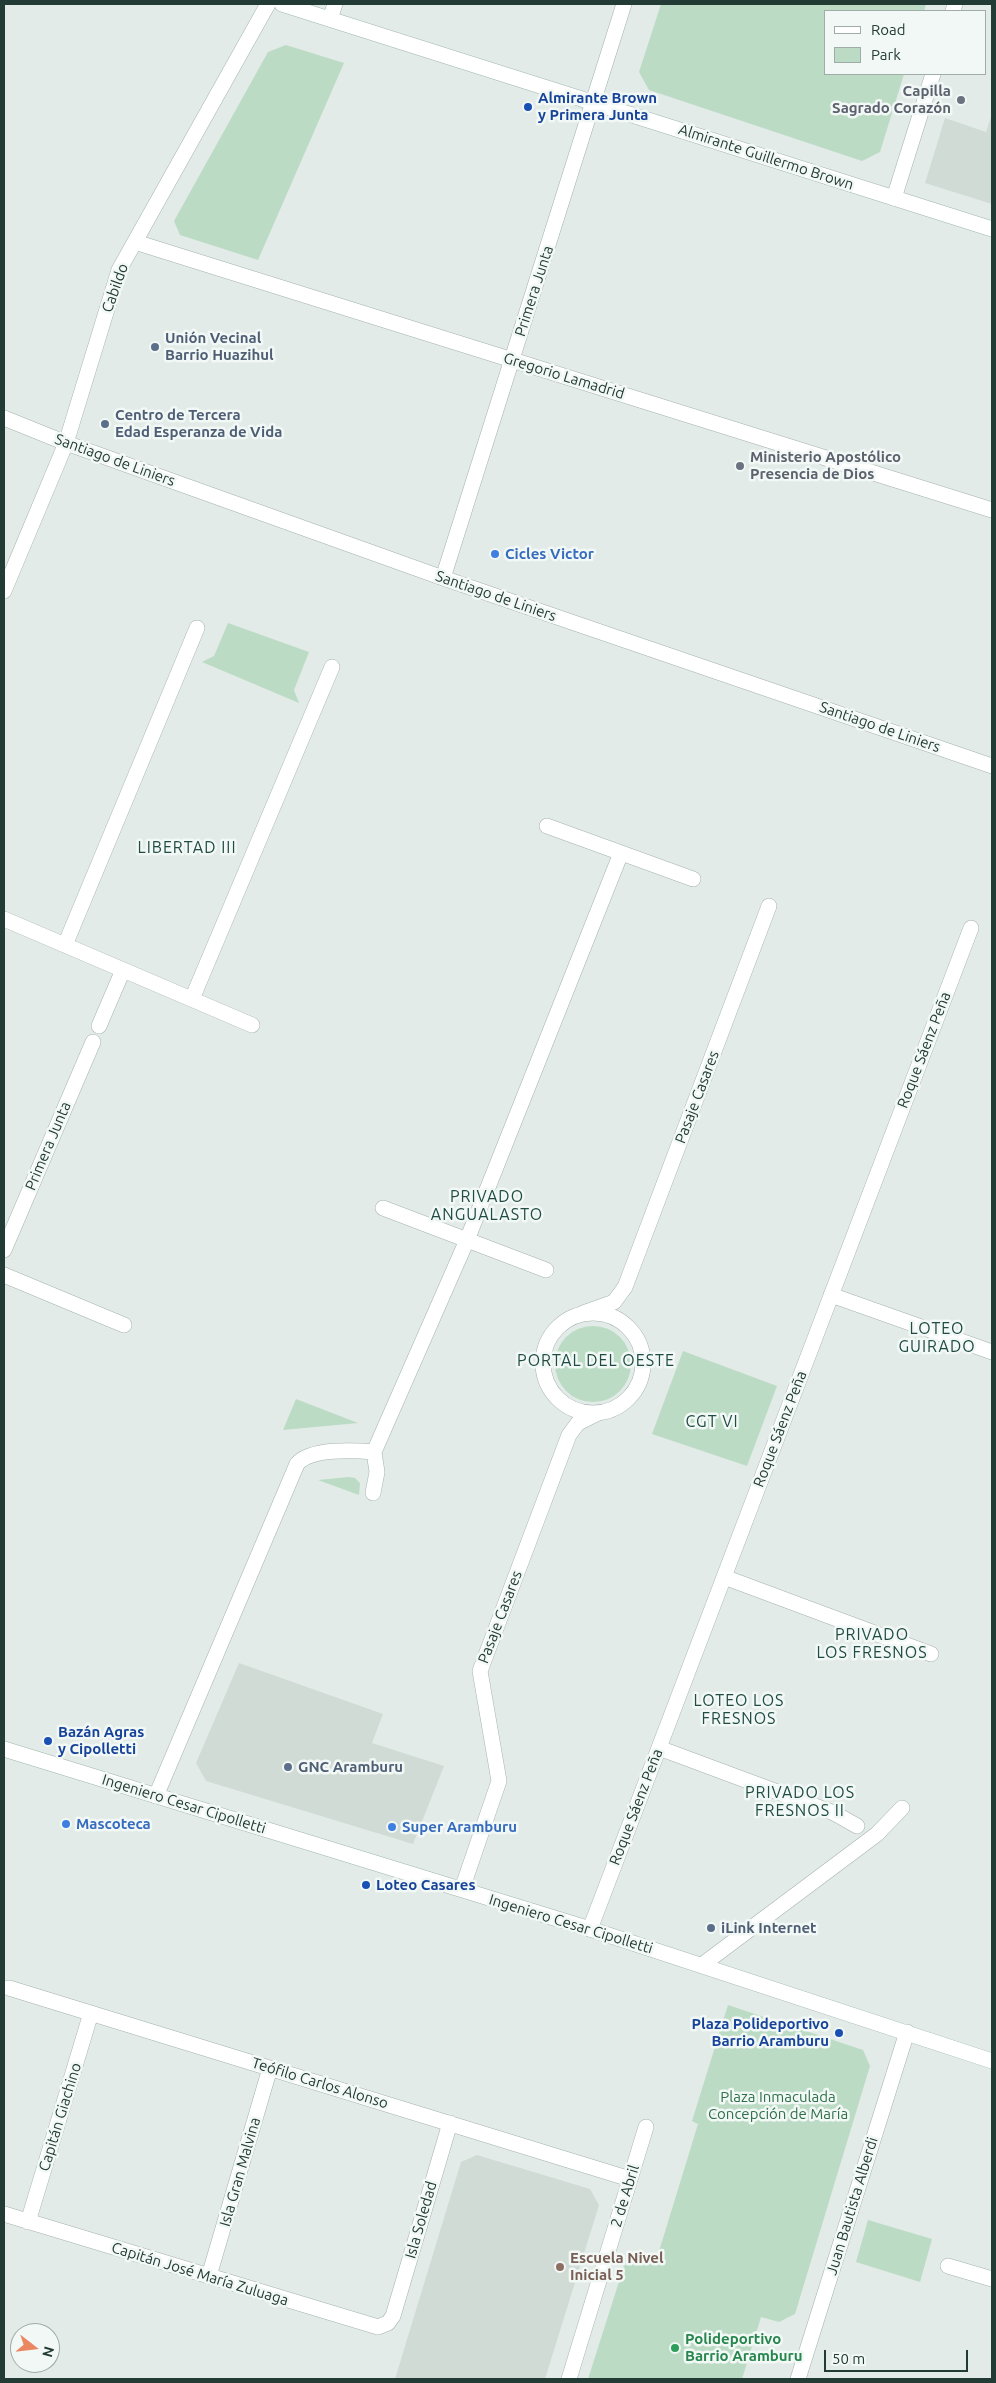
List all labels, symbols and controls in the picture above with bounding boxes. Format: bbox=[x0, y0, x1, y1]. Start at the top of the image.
legend bbox=[824, 10, 986, 75]
text: Road bbox=[871, 21, 906, 38]
text: Park bbox=[871, 46, 901, 63]
place label: Capilla Sagrado Corazón bbox=[832, 82, 951, 117]
place label: Almirante Brown y Primera Junta bbox=[538, 89, 657, 124]
marker: Capilla Sagrado Corazón bbox=[955, 94, 967, 106]
marker: Almirante Brown y Primera Junta bbox=[522, 101, 534, 113]
street label: Almirante Guillermo Brown bbox=[676, 120, 856, 194]
street label: Primera Junta bbox=[511, 243, 557, 339]
street label: Cabildo bbox=[98, 261, 132, 315]
place label: Unión Vecinal Barrio Huazihul bbox=[165, 329, 274, 364]
marker: Unión Vecinal Barrio Huazihul bbox=[149, 341, 161, 353]
street label: Gregorio Lamadrid bbox=[501, 349, 627, 403]
place label: Centro de Tercera Edad Esperanza de Vida bbox=[115, 406, 282, 441]
marker: Centro de Tercera Edad Esperanza de Vida bbox=[99, 418, 111, 430]
street label: Santiago de Liniers bbox=[52, 430, 178, 490]
place label: Ministerio Apostólico Presencia de Dios bbox=[750, 448, 901, 483]
marker: Ministerio Apostólico Presencia de Dios bbox=[734, 460, 746, 472]
place label: Cicles Victor bbox=[505, 545, 594, 563]
marker: Cicles Victor bbox=[489, 548, 501, 560]
street label: Santiago de Liniers bbox=[433, 567, 559, 625]
street label: Santiago de Liniers bbox=[817, 698, 943, 756]
district label: LIBERTAD III bbox=[136, 838, 238, 858]
street label: Roque Sáenz Peña bbox=[894, 989, 954, 1111]
street label: Pasaje Casares bbox=[671, 1048, 723, 1146]
street label: Primera Junta bbox=[21, 1099, 75, 1193]
district label: PRIVADO ANGUALASTO bbox=[430, 1187, 544, 1225]
district label: LOTEO GUIRADO bbox=[898, 1319, 976, 1357]
district label: PORTAL DEL OESTE bbox=[515, 1351, 677, 1371]
street label: Roque Sáenz Peña bbox=[750, 1368, 810, 1490]
district label: CGT VI bbox=[685, 1412, 739, 1432]
street label: Pasaje Casares bbox=[474, 1568, 526, 1666]
district label: PRIVADO LOS FRESNOS bbox=[815, 1625, 929, 1663]
district label: LOTEO LOS FRESNOS bbox=[692, 1691, 786, 1729]
place label: Bazán Agras y Cipolletti bbox=[58, 1723, 144, 1758]
marker: Bazán Agras y Cipolletti bbox=[42, 1735, 54, 1747]
street label: Roque Sáenz Peña bbox=[606, 1746, 666, 1868]
place label: GNC Aramburu bbox=[298, 1758, 403, 1776]
marker: GNC Aramburu bbox=[282, 1761, 294, 1773]
street label: Ingeniero Cesar Cipolletti bbox=[100, 1770, 268, 1838]
district label: PRIVADO LOS FRESNOS II bbox=[744, 1783, 856, 1821]
place label: Mascoteca bbox=[76, 1815, 151, 1833]
marker: Mascoteca bbox=[60, 1818, 72, 1830]
place label: Super Aramburu bbox=[402, 1818, 517, 1836]
marker: Super Aramburu bbox=[386, 1821, 398, 1833]
place label: Loteo Casares bbox=[376, 1876, 476, 1894]
marker: Loteo Casares bbox=[360, 1879, 372, 1891]
street label: Ingeniero Cesar Cipolletti bbox=[487, 1890, 655, 1958]
place label: iLink Internet bbox=[721, 1919, 817, 1937]
marker: iLink Internet bbox=[705, 1922, 717, 1934]
place label: Plaza Polideportivo Barrio Aramburu bbox=[692, 2015, 829, 2050]
marker: Plaza Polideportivo Barrio Aramburu bbox=[833, 2027, 845, 2039]
street label: Teófilo Carlos Alonso bbox=[250, 2054, 390, 2112]
street label: Capitán Giachino bbox=[35, 2060, 85, 2174]
park label: Plaza Inmaculada Concepción de María bbox=[708, 2088, 848, 2123]
street label: Isla Gran Malvina bbox=[216, 2115, 264, 2229]
street label: Juan Bautista Alberdi bbox=[822, 2135, 882, 2277]
street label: 2 de Abril bbox=[607, 2163, 643, 2229]
street label: Isla Soledad bbox=[401, 2179, 441, 2261]
street label: Capitán José María Zuluaga bbox=[109, 2238, 291, 2310]
place label: Escuela Nivel Inicial 5 bbox=[570, 2249, 663, 2284]
marker: Escuela Nivel Inicial 5 bbox=[554, 2261, 566, 2273]
north arrow bbox=[10, 2323, 60, 2373]
place label: Polideportivo Barrio Aramburu bbox=[685, 2330, 803, 2365]
scale bar bbox=[826, 2340, 970, 2372]
marker: Polideportivo Barrio Aramburu bbox=[669, 2342, 681, 2354]
text: N bbox=[39, 2345, 58, 2359]
text: 50 m bbox=[832, 2350, 865, 2367]

